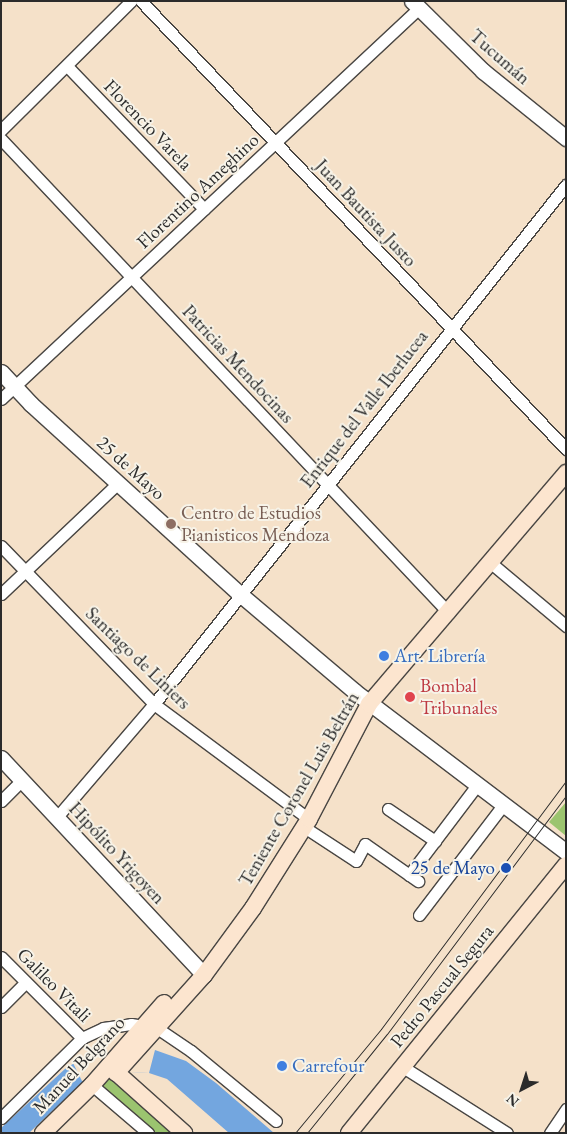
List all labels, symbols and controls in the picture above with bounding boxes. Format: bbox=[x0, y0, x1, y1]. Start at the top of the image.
street label: Tucumán bbox=[465, 24, 535, 90]
street label: Florencio Varela bbox=[99, 75, 197, 175]
street label: Florentino Ameghino bbox=[132, 129, 264, 253]
street label: Juan Bautista Justo bbox=[310, 154, 422, 272]
street label: Patricias Mendocinas bbox=[177, 300, 299, 428]
street label: Enrique del Valle Iberlucea bbox=[295, 326, 433, 492]
street label: 25 de Mayo bbox=[92, 431, 170, 505]
place label: Centro de Estudios Pianisticos Mendoza bbox=[181, 502, 330, 546]
marker: Centro de Estudios Pianisticos Mendoza bbox=[165, 518, 177, 530]
street label: Santiago de Liniers bbox=[81, 602, 195, 714]
place label: Art. Librería bbox=[394, 645, 486, 667]
marker: Art. Librería bbox=[378, 650, 390, 662]
place label: Bombal Tribunales bbox=[420, 675, 497, 719]
street label: Teniente Coronel Luis Beltrán bbox=[234, 688, 364, 890]
marker: Bombal Tribunales bbox=[404, 691, 416, 703]
street label: Hipólito Yrigoyen bbox=[64, 797, 170, 909]
place label: 25 de Mayo bbox=[411, 857, 495, 879]
marker: 25 de Mayo bbox=[499, 861, 513, 875]
street label: Pedro Pascual Segura bbox=[386, 920, 498, 1052]
street label: Galileo Vitali bbox=[12, 943, 96, 1027]
street label: Manuel Belgrano bbox=[28, 1012, 130, 1118]
place label: Carrefour bbox=[292, 1055, 365, 1077]
marker: Carrefour bbox=[276, 1060, 288, 1072]
north arrow bbox=[497, 1064, 547, 1114]
text: N bbox=[502, 1090, 522, 1111]

